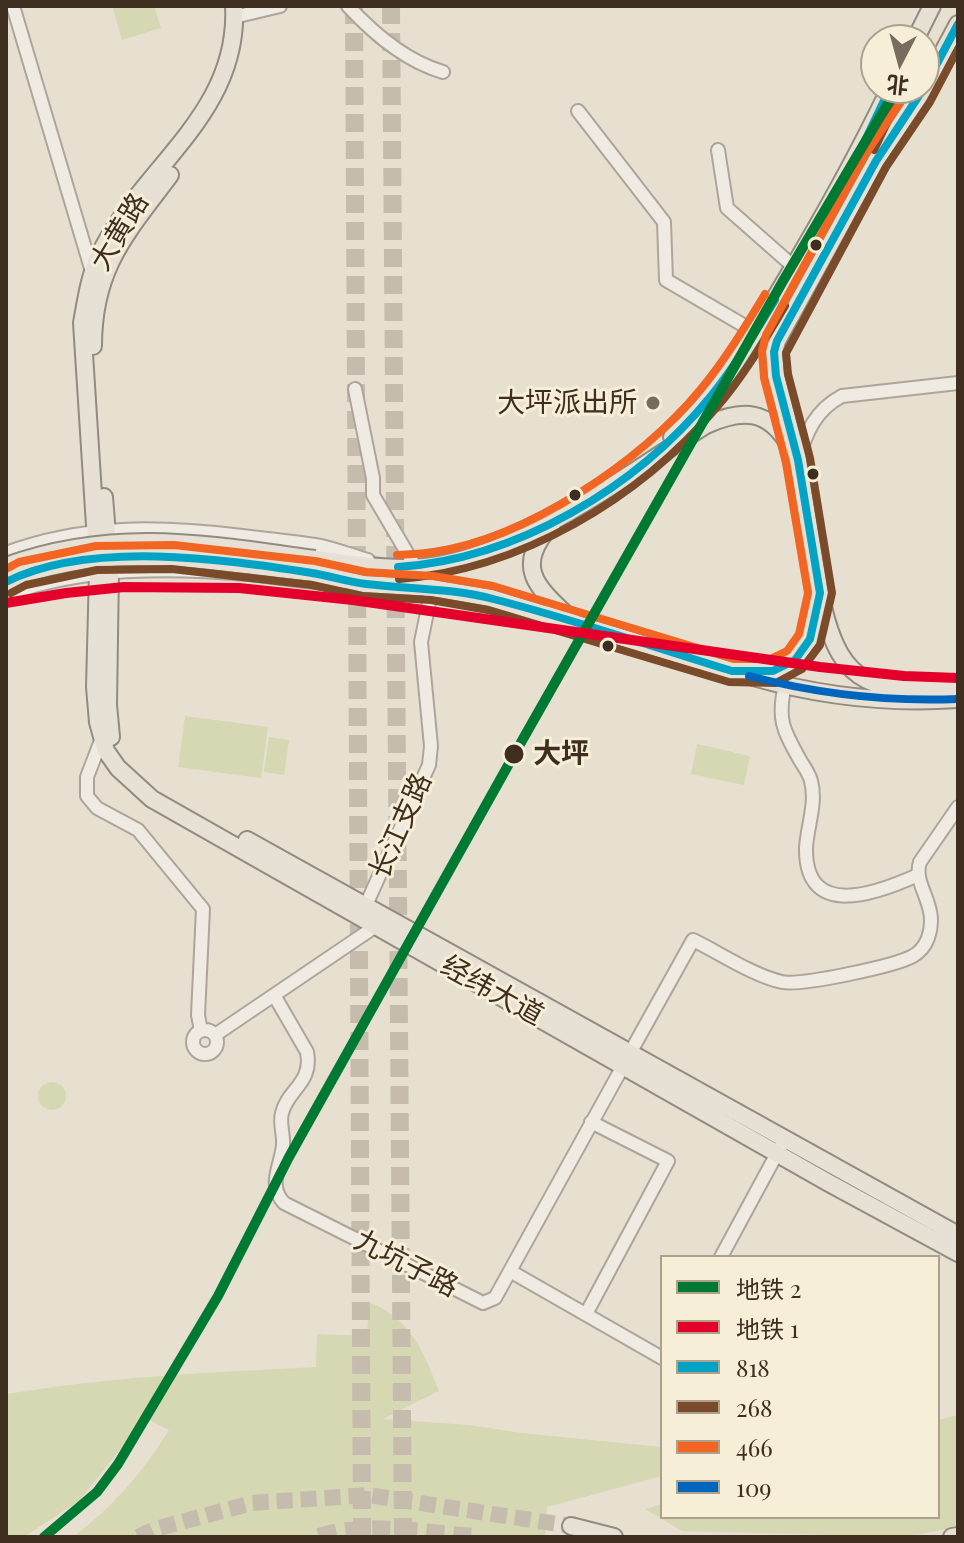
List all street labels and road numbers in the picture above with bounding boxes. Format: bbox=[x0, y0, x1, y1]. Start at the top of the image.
street label: 大黄路 bbox=[84, 187, 156, 277]
street label: 长江支路 bbox=[363, 768, 439, 884]
street label: 经纬大道 bbox=[435, 949, 549, 1033]
street label: 九坑子路 bbox=[348, 1224, 464, 1304]

